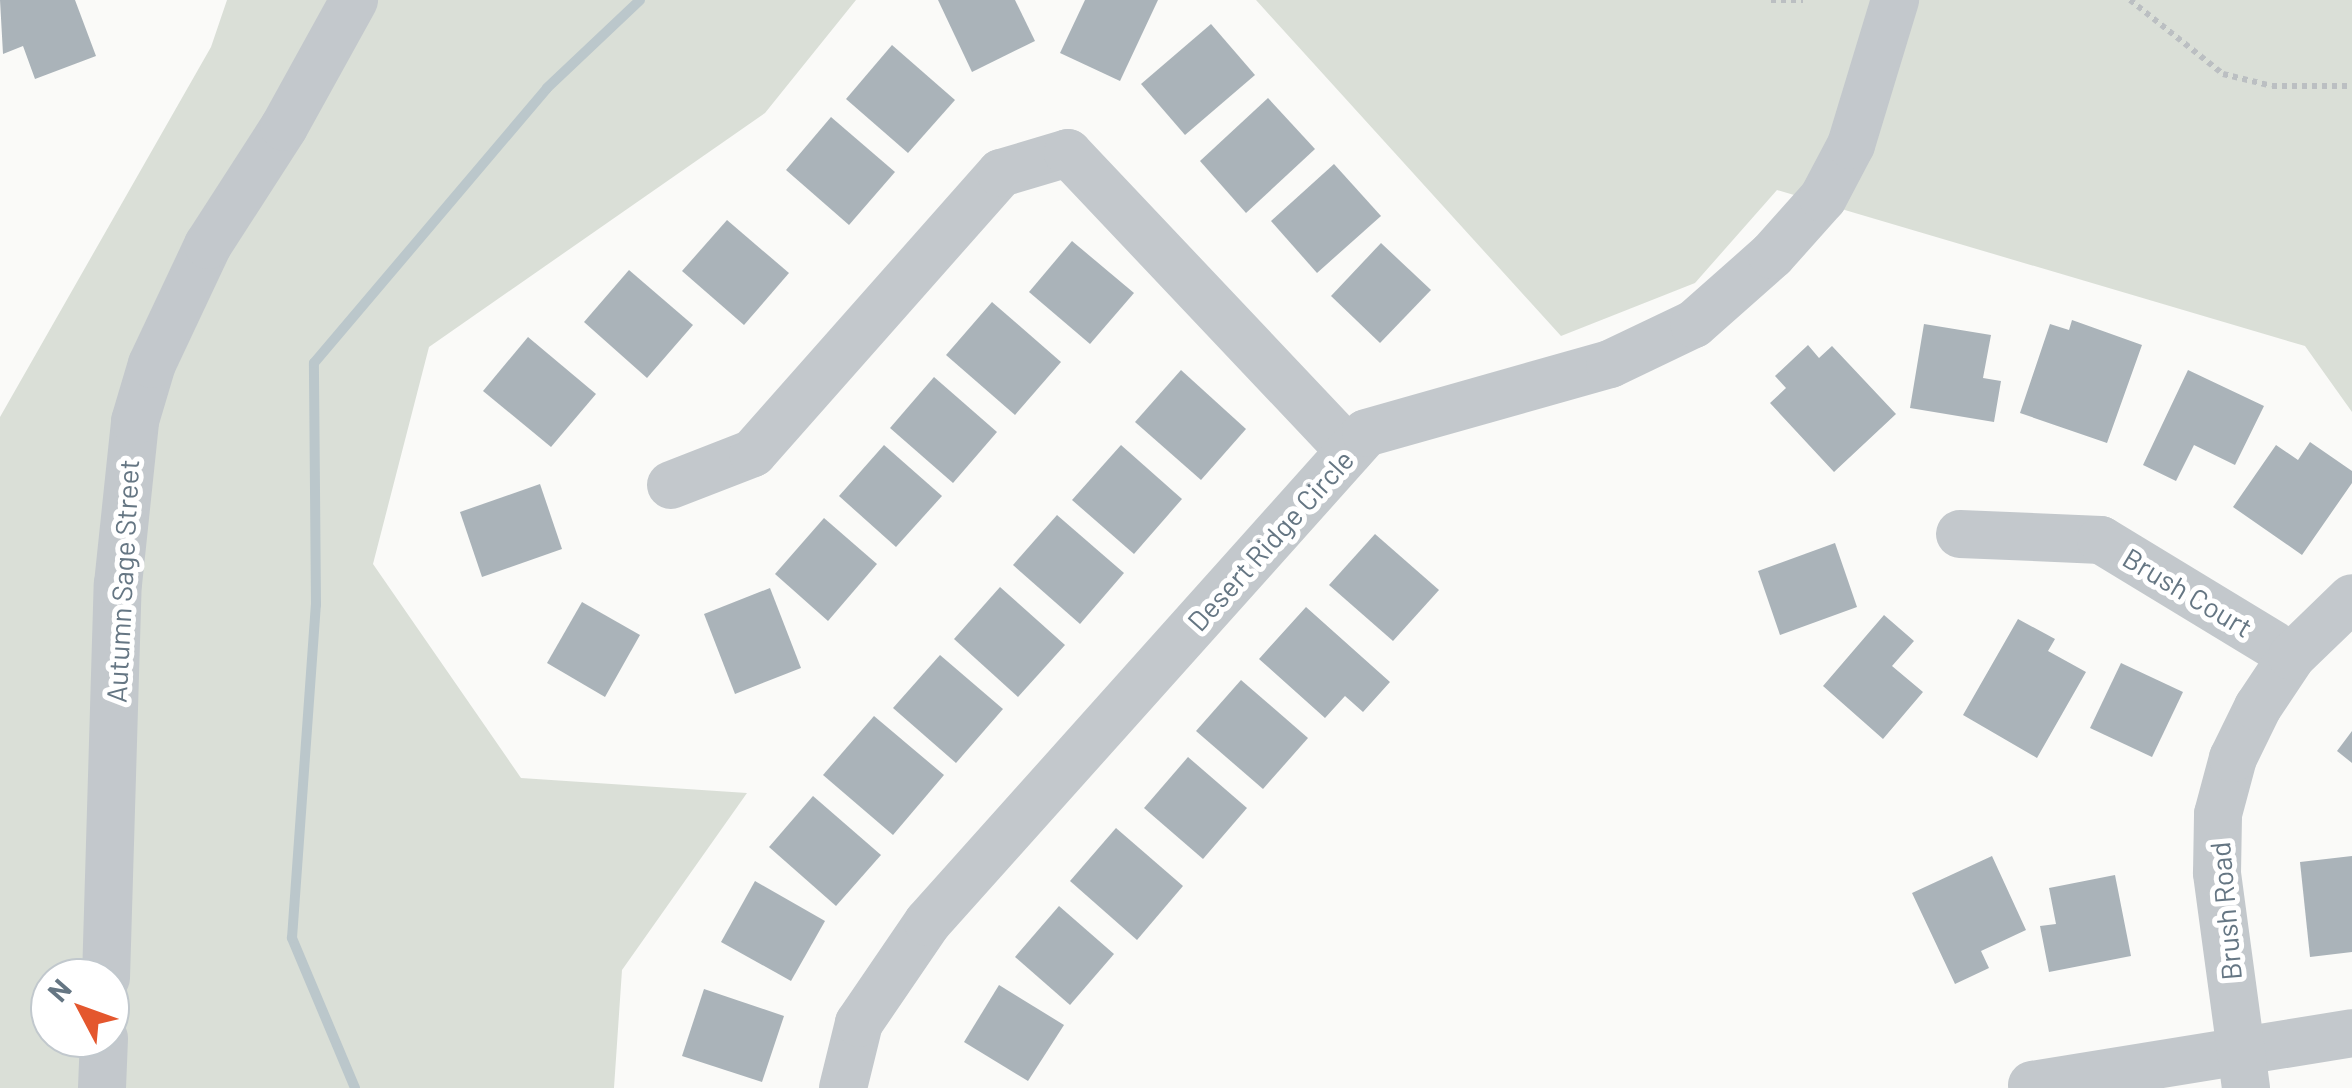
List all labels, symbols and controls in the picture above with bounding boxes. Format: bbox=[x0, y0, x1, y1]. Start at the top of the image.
street label: Desert Ridge Circle bbox=[1180, 443, 1360, 637]
street label: Autumn Sage Street bbox=[99, 458, 145, 704]
street label: Brush Court bbox=[2117, 540, 2259, 644]
street label: Brush Road bbox=[2202, 840, 2248, 982]
north arrow bbox=[30, 958, 130, 1058]
text: N bbox=[40, 971, 78, 1008]

